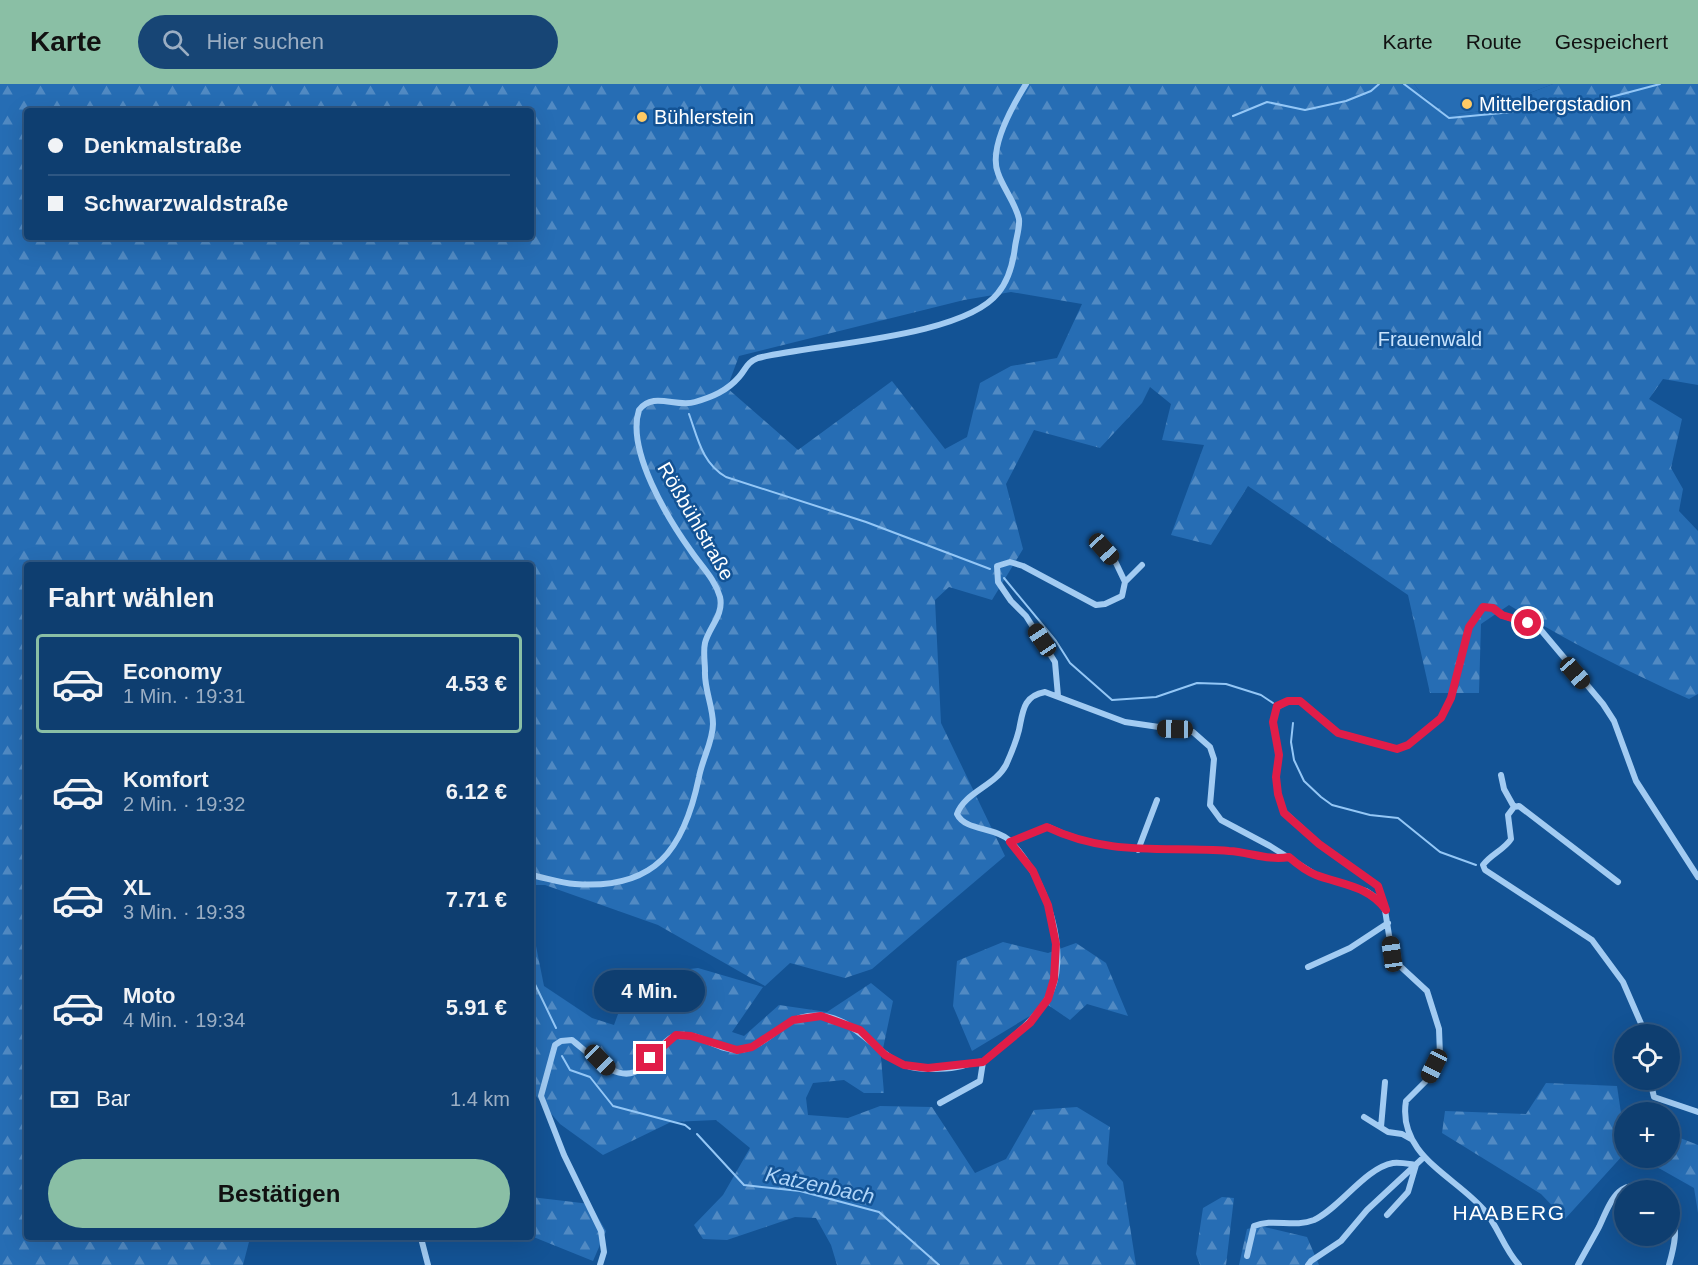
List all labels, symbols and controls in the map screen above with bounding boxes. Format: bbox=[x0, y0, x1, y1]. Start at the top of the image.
search box bbox=[138, 15, 558, 69]
text: Karte bbox=[30, 26, 102, 57]
icon: search bbox=[159, 26, 192, 59]
text: Hier suchen bbox=[207, 29, 324, 54]
text: Karte bbox=[1383, 30, 1433, 53]
text: Route bbox=[1466, 30, 1522, 53]
text: Gespeichert bbox=[1555, 30, 1668, 53]
place label: Mittelbergstadion bbox=[1479, 93, 1631, 115]
marker: Mittelbergstadion bbox=[1460, 97, 1474, 111]
place label: Bühlerstein bbox=[654, 106, 754, 128]
marker: Bühlerstein bbox=[635, 110, 649, 124]
text: Denkmalstraße bbox=[84, 133, 242, 158]
text: Schwarzwaldstraße bbox=[84, 191, 288, 216]
park label: Frauenwald bbox=[1378, 328, 1482, 350]
street label: Rößbühlstraße bbox=[653, 458, 739, 584]
car bbox=[1085, 530, 1123, 568]
text: Fahrt wählen bbox=[48, 583, 215, 613]
route start bbox=[1514, 609, 1541, 636]
car bbox=[1024, 620, 1060, 660]
car bbox=[1556, 654, 1594, 692]
icon: car bbox=[51, 657, 105, 711]
text: Economy bbox=[123, 659, 222, 684]
text: 4.53 € bbox=[446, 671, 507, 696]
text: 1 Min. · 19:31 bbox=[123, 685, 245, 707]
car bbox=[1157, 720, 1193, 738]
icon: car bbox=[51, 765, 105, 819]
text: Komfort bbox=[123, 767, 209, 792]
text: 6.12 € bbox=[446, 779, 507, 804]
text: 2 Min. · 19:32 bbox=[123, 793, 245, 815]
icon: car bbox=[51, 873, 105, 927]
text: XL bbox=[123, 875, 151, 900]
text: 7.71 € bbox=[446, 887, 507, 912]
text: 3 Min. · 19:33 bbox=[123, 901, 245, 923]
car bbox=[1381, 935, 1403, 973]
callout: 4 Min. bbox=[594, 971, 706, 1013]
text: 4 Min. bbox=[621, 980, 678, 1002]
icon: car bbox=[51, 981, 105, 1035]
text: Moto bbox=[123, 983, 176, 1008]
text: 5.91 € bbox=[446, 995, 507, 1020]
text: 4 Min. · 19:34 bbox=[123, 1009, 245, 1031]
map controls bbox=[1614, 1024, 1680, 1246]
button: locate bbox=[1614, 1024, 1680, 1090]
car bbox=[581, 1041, 619, 1079]
route end bbox=[636, 1044, 663, 1071]
car bbox=[1418, 1046, 1450, 1086]
icon: cash bbox=[48, 1083, 81, 1116]
text: Bar bbox=[96, 1086, 130, 1111]
text: 1.4 km bbox=[450, 1088, 510, 1110]
button: + bbox=[1614, 1102, 1680, 1168]
button: Bestätigen bbox=[48, 1159, 510, 1228]
water label: Katzenbach bbox=[763, 1162, 877, 1208]
button: − bbox=[1614, 1180, 1680, 1246]
district label: HAABERG bbox=[1452, 1201, 1566, 1224]

